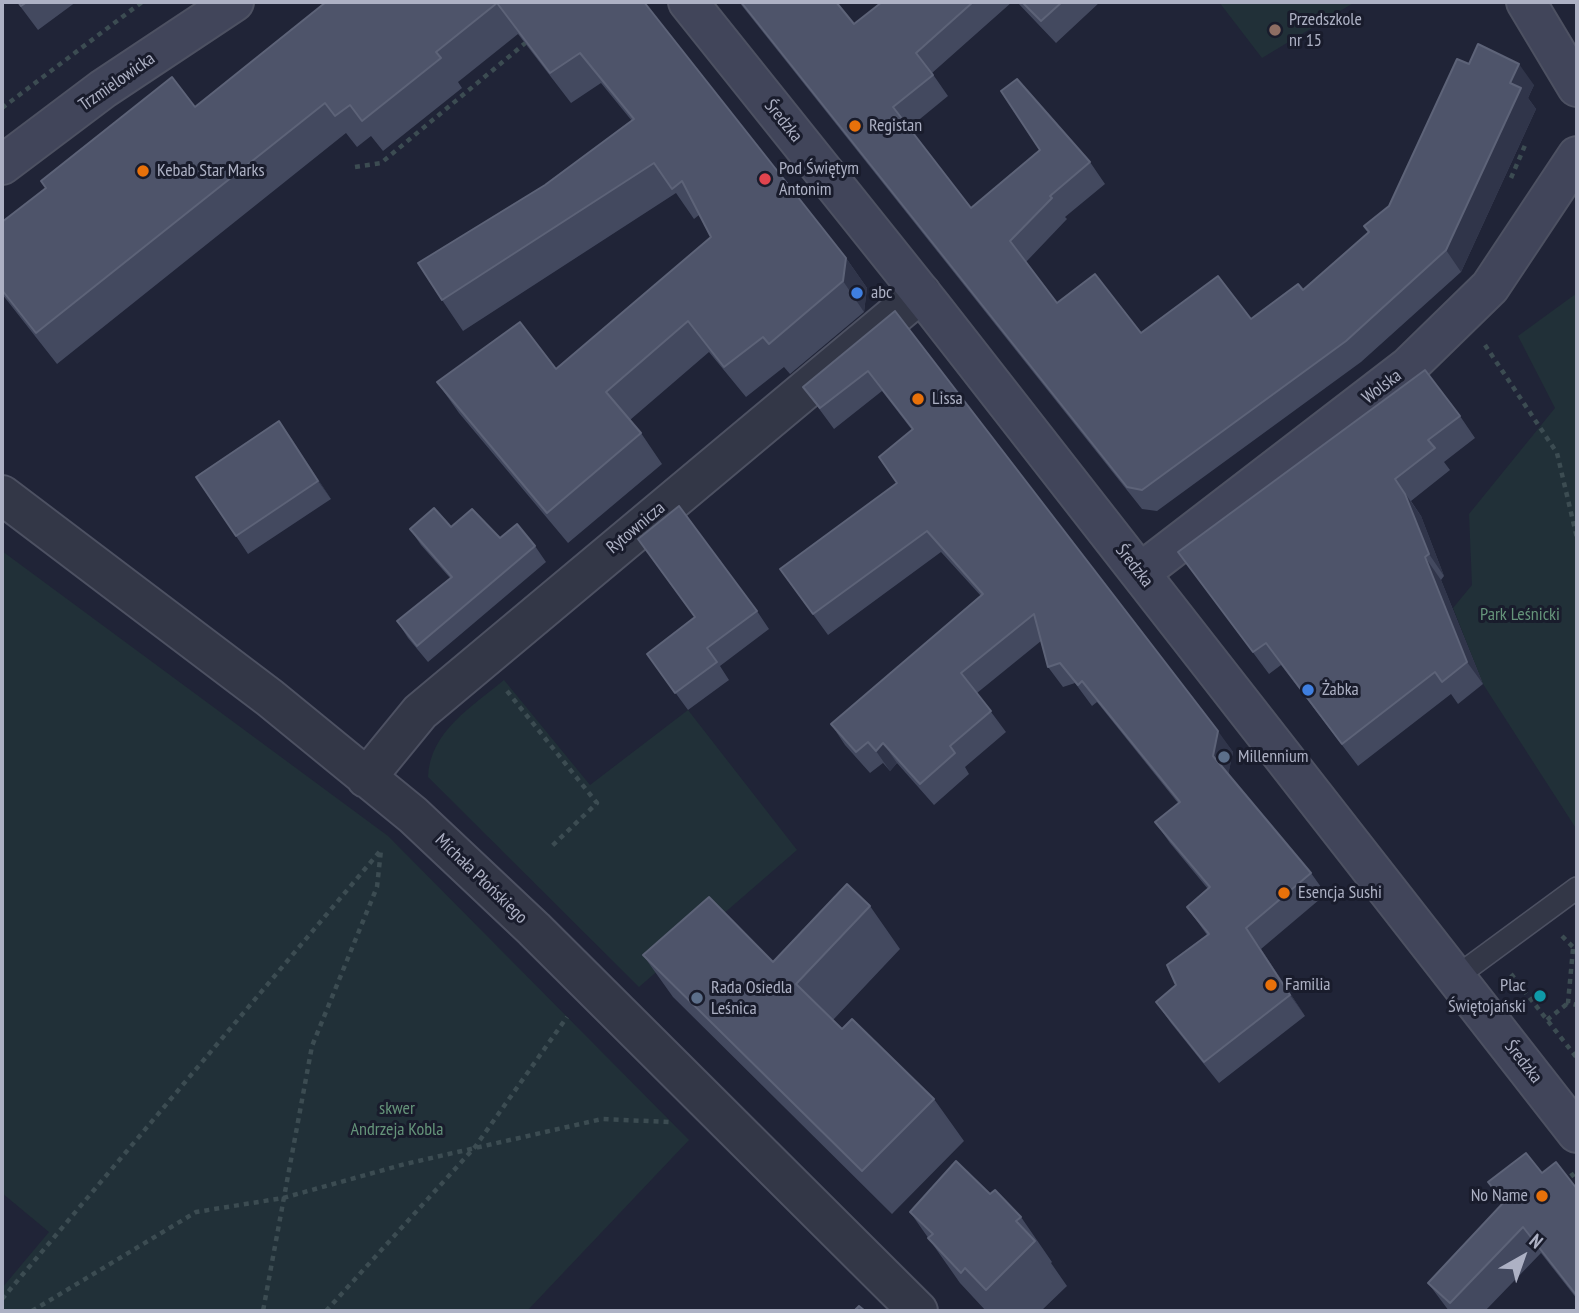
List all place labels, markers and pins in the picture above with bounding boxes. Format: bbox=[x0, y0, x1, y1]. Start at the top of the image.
place label: Przedszkole nr 15 bbox=[1289, 9, 1362, 52]
marker: Przedszkole nr 15 bbox=[1267, 22, 1283, 38]
place label: Registan bbox=[869, 115, 922, 137]
marker: Registan bbox=[847, 118, 863, 134]
place label: Pod Świętym Antonim bbox=[779, 158, 859, 200]
place label: Kebab Star Marks bbox=[157, 160, 265, 182]
marker: Kebab Star Marks bbox=[135, 163, 151, 179]
marker: Pod Świętym Antonim bbox=[757, 171, 773, 187]
place label: abc bbox=[871, 282, 892, 304]
marker: abc bbox=[849, 285, 865, 301]
place label: Lissa bbox=[932, 388, 963, 410]
marker: Lissa bbox=[910, 391, 926, 407]
place label: Żabka bbox=[1322, 679, 1359, 701]
marker: Żabka bbox=[1300, 682, 1316, 698]
place label: Millennium bbox=[1238, 746, 1308, 768]
marker: Millennium bbox=[1216, 749, 1232, 765]
place label: Esencja Sushi bbox=[1298, 882, 1382, 904]
marker: Esencja Sushi bbox=[1276, 885, 1292, 901]
place label: Familia bbox=[1285, 974, 1331, 996]
place label: Plac Świętojański bbox=[1448, 975, 1526, 1018]
place label: Rada Osiedla Leśnica bbox=[711, 977, 792, 1020]
marker: Familia bbox=[1263, 977, 1279, 993]
marker: Plac Świętojański bbox=[1532, 988, 1548, 1004]
marker: Rada Osiedla Leśnica bbox=[689, 990, 705, 1006]
place label: No Name bbox=[1471, 1185, 1528, 1207]
marker: No Name bbox=[1534, 1188, 1550, 1204]

